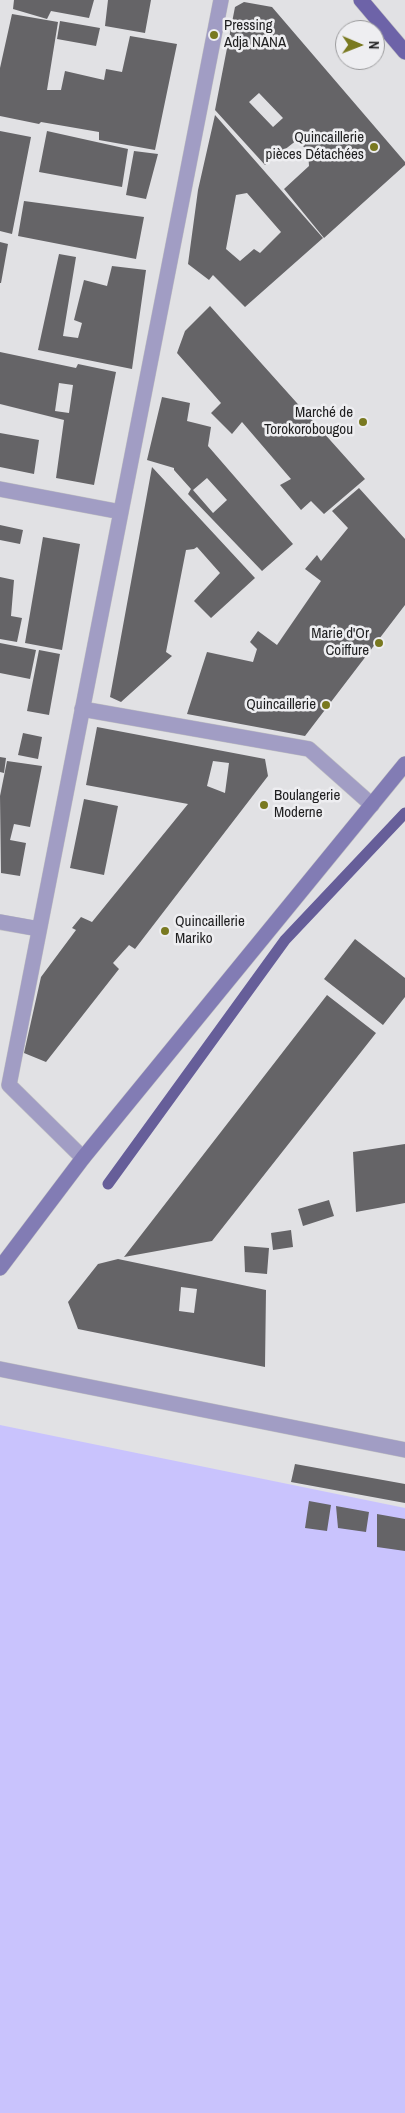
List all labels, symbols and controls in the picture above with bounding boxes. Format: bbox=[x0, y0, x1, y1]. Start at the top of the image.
place label: Pressing Adja NANA bbox=[224, 17, 286, 52]
north arrow bbox=[335, 20, 385, 70]
marker: Pressing Adja NANA bbox=[208, 29, 220, 41]
text: N bbox=[365, 41, 383, 50]
place label: Quincaillerie pièces Détachées bbox=[266, 129, 364, 164]
marker: Quincaillerie pièces Détachées bbox=[368, 141, 380, 153]
place label: Marché de Torokorobougou bbox=[264, 404, 353, 439]
marker: Marché de Torokorobougou bbox=[357, 416, 369, 428]
place label: Marie d'Or Coiffure bbox=[311, 625, 369, 660]
marker: Marie d'Or Coiffure bbox=[373, 637, 385, 649]
place label: Quincaillerie bbox=[246, 696, 316, 714]
marker: Quincaillerie bbox=[320, 699, 332, 711]
place label: Boulangerie Moderne bbox=[274, 787, 340, 822]
marker: Boulangerie Moderne bbox=[258, 799, 270, 811]
place label: Quincaillerie Mariko bbox=[175, 913, 245, 948]
marker: Quincaillerie Mariko bbox=[159, 925, 171, 937]

